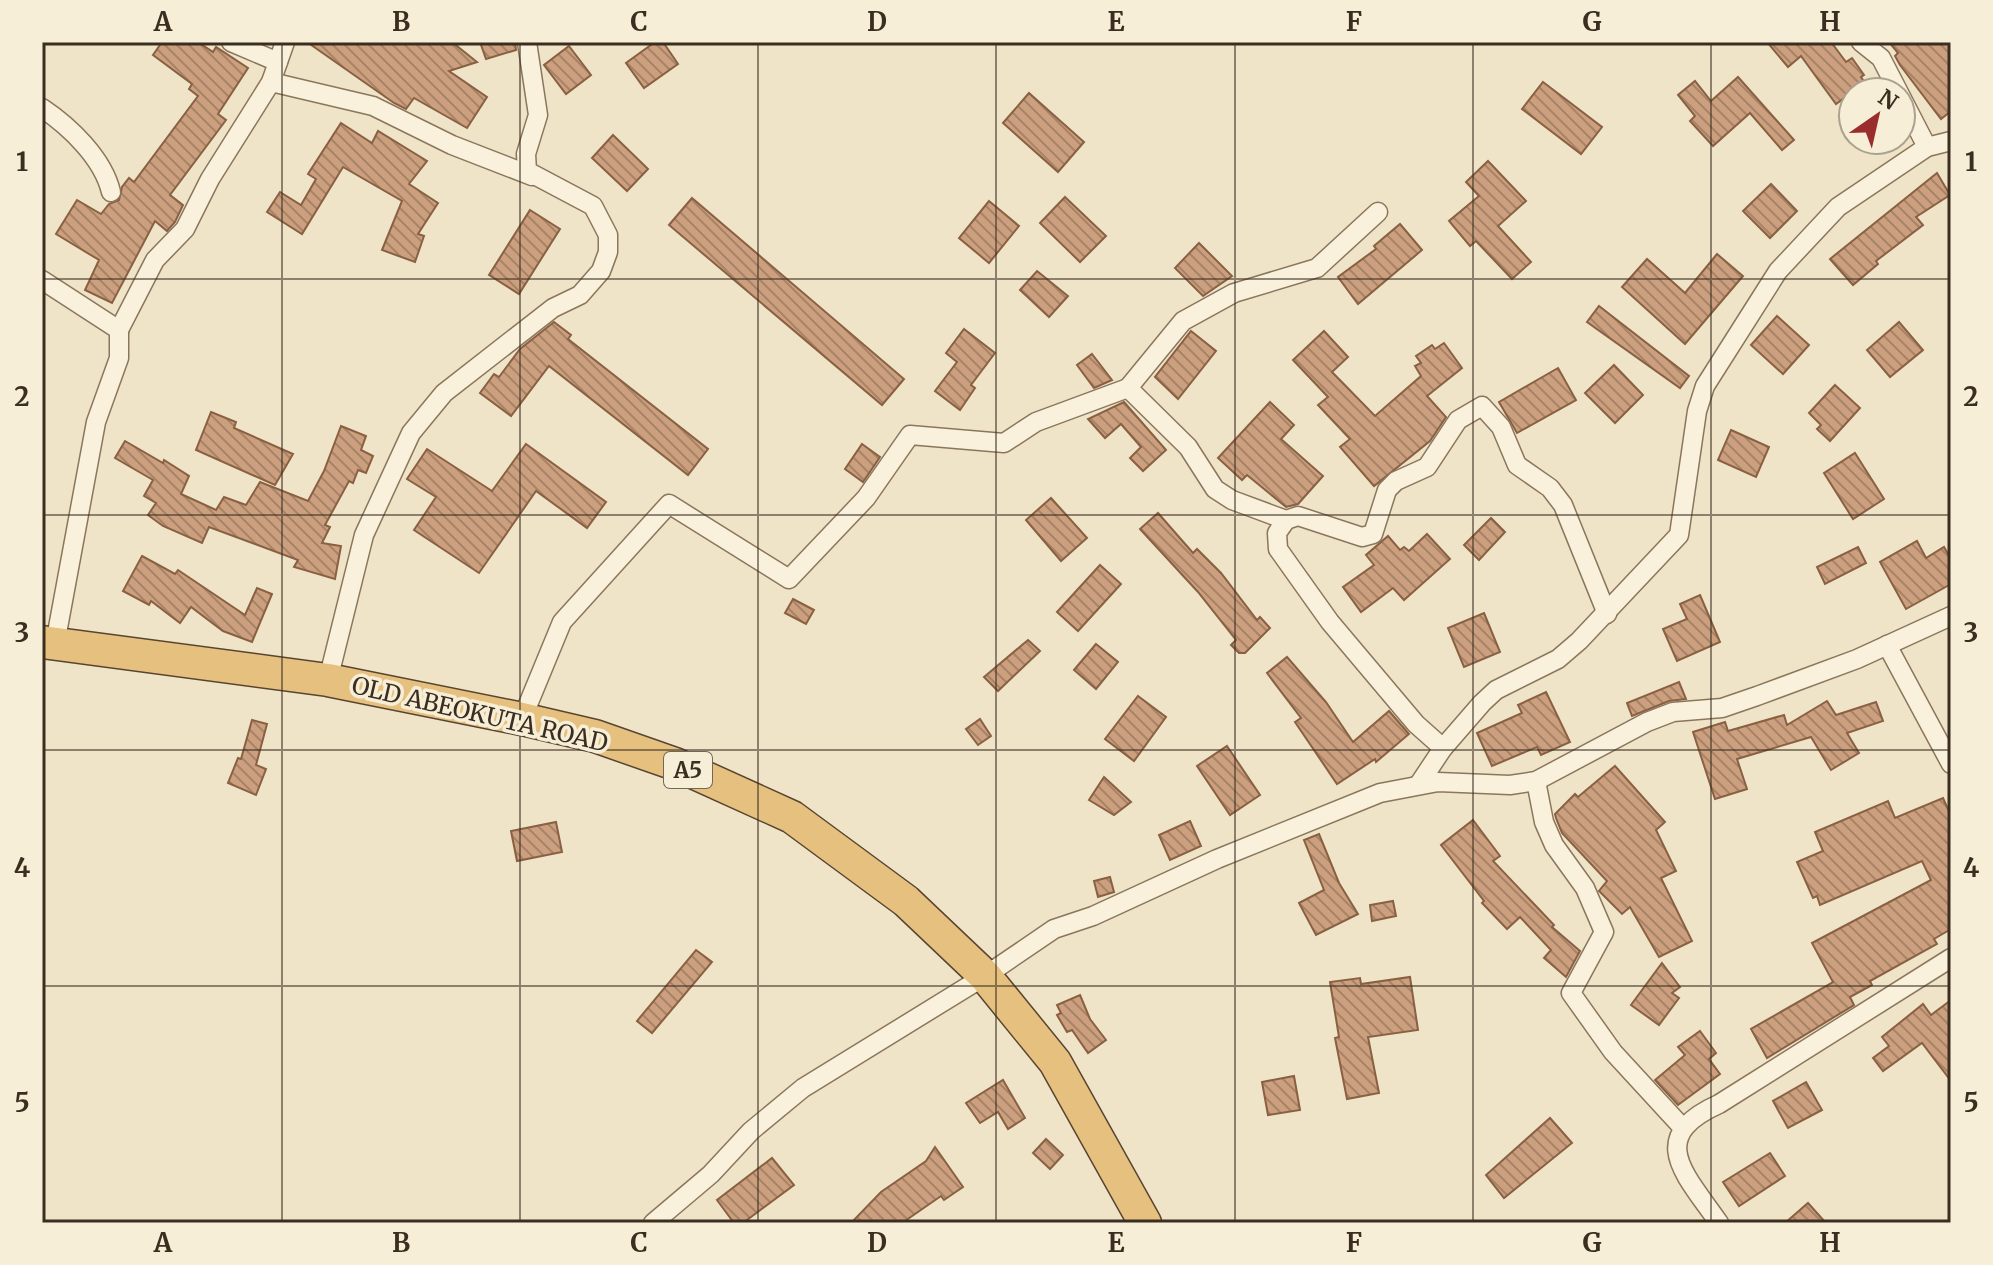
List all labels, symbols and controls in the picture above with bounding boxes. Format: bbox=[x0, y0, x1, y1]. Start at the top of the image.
text: A bbox=[153, 5, 173, 38]
text: B bbox=[392, 5, 410, 38]
text: C bbox=[630, 5, 648, 38]
text: D bbox=[867, 5, 887, 38]
text: E bbox=[1108, 5, 1125, 38]
text: F bbox=[1346, 5, 1362, 38]
text: G bbox=[1583, 5, 1602, 38]
text: H bbox=[1819, 5, 1841, 38]
north arrow bbox=[1837, 76, 1917, 156]
text: N bbox=[1873, 83, 1904, 116]
text: 1 bbox=[16, 145, 28, 178]
text: 1 bbox=[1965, 145, 1977, 178]
text: 2 bbox=[14, 380, 30, 413]
text: 2 bbox=[1963, 380, 1979, 413]
text: 3 bbox=[15, 616, 29, 649]
text: 3 bbox=[1964, 616, 1978, 649]
street label: OLD ABEOKUTA ROAD bbox=[349, 669, 611, 759]
road number: A5 bbox=[664, 752, 712, 788]
text: 4 bbox=[14, 851, 31, 884]
text: 4 bbox=[1963, 851, 1980, 884]
text: 5 bbox=[14, 1086, 30, 1119]
text: 5 bbox=[1963, 1086, 1979, 1119]
text: A bbox=[153, 1226, 173, 1259]
text: B bbox=[392, 1226, 410, 1259]
text: C bbox=[630, 1226, 648, 1259]
text: D bbox=[867, 1226, 887, 1259]
text: E bbox=[1108, 1226, 1125, 1259]
text: F bbox=[1346, 1226, 1362, 1259]
text: G bbox=[1583, 1226, 1602, 1259]
text: H bbox=[1819, 1226, 1841, 1259]

